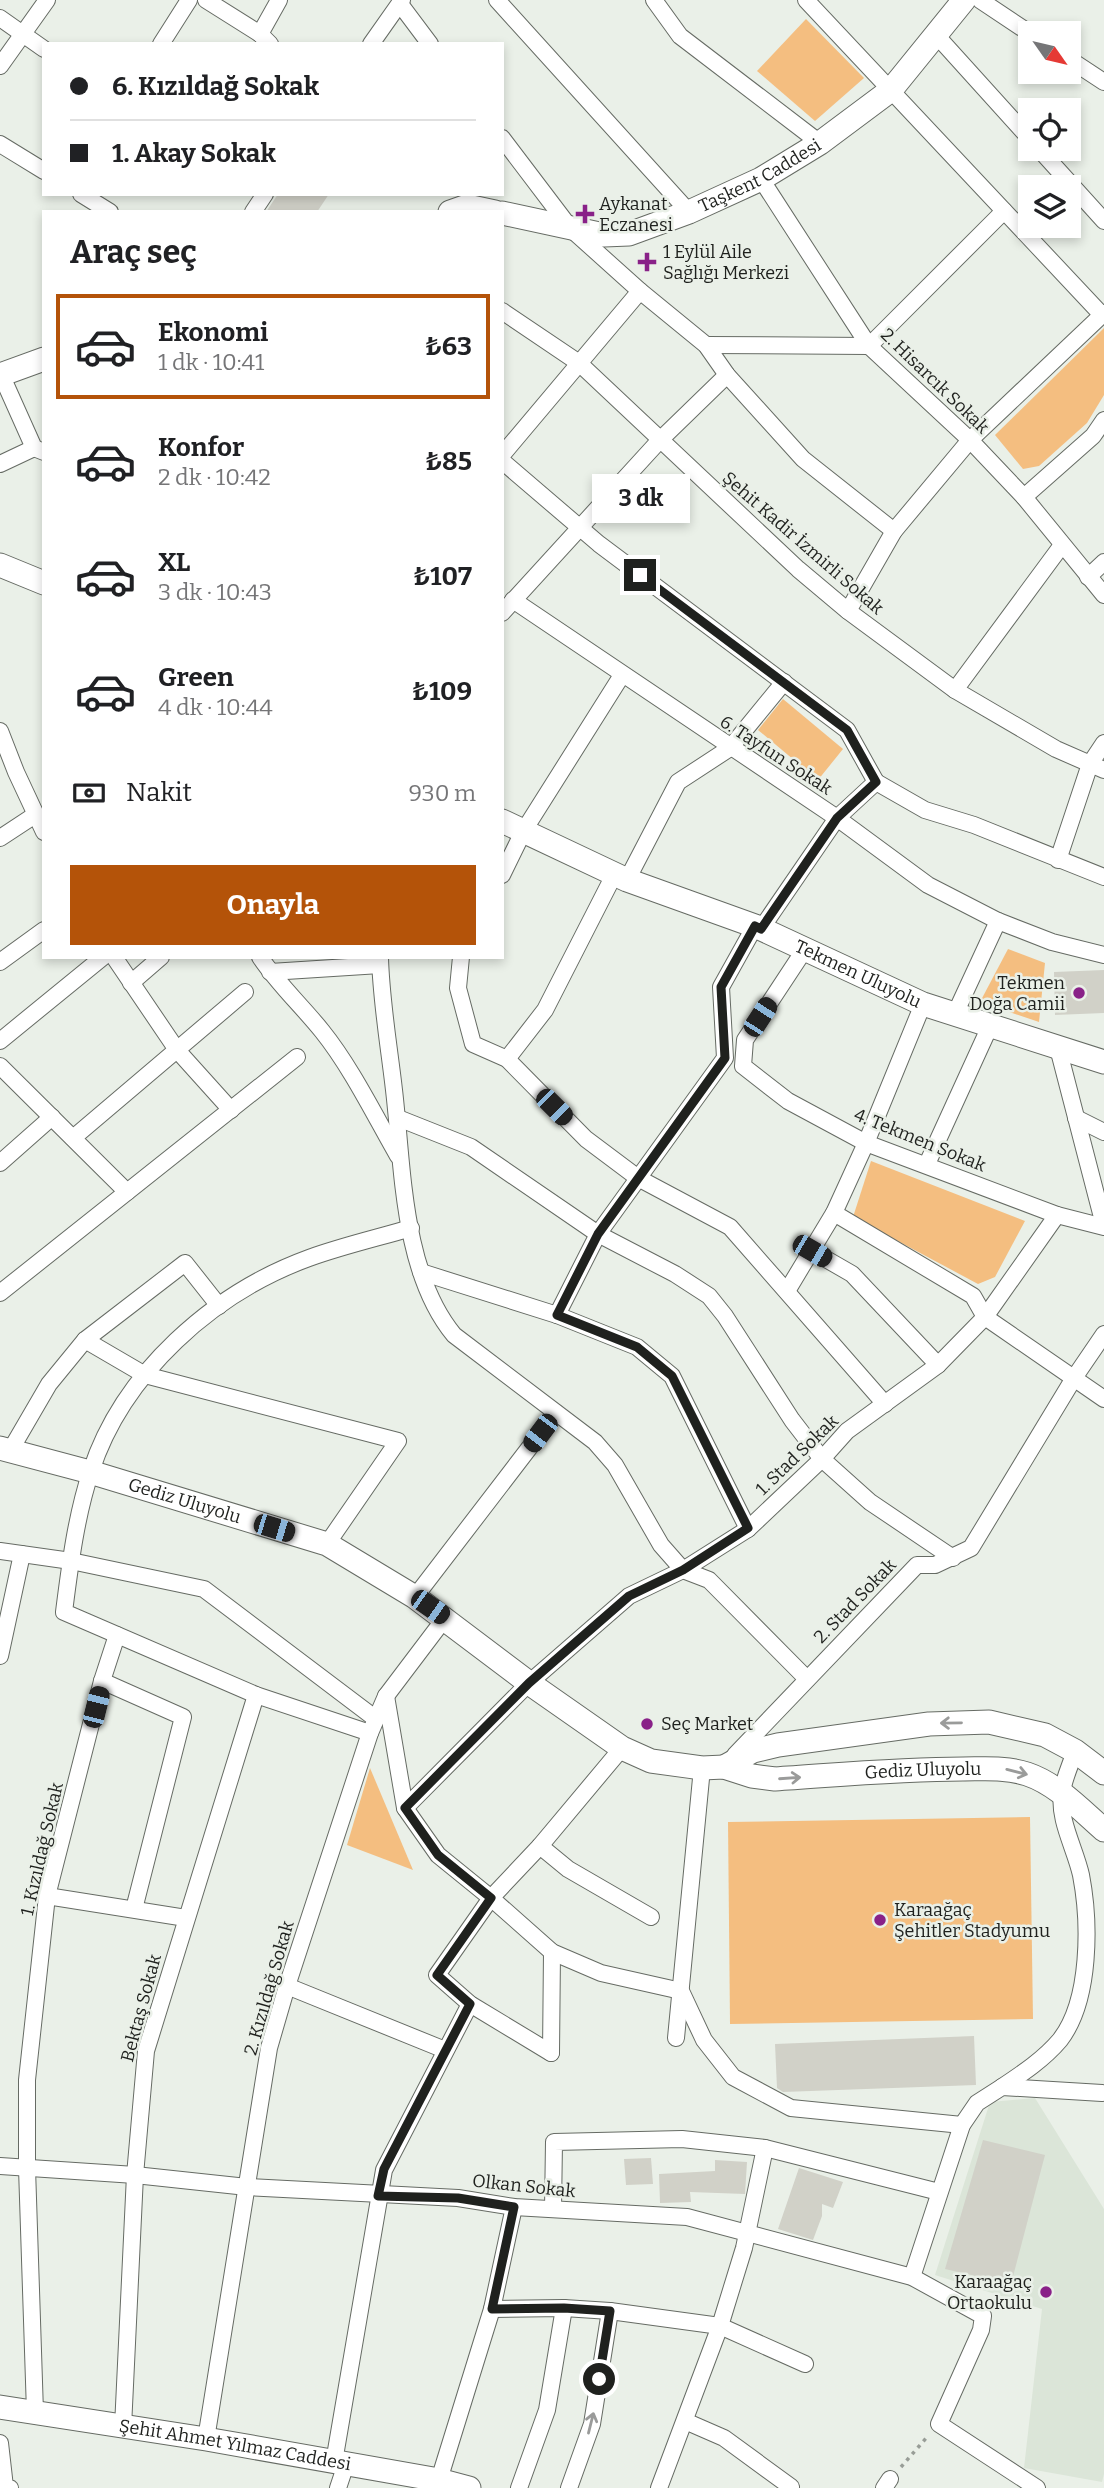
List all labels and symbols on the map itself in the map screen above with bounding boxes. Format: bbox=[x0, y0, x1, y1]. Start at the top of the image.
north arrow bbox=[1018, 21, 1082, 84]
street label: Taşkent Caddesi bbox=[695, 134, 825, 217]
place label: Aykanat Eczanesi bbox=[599, 193, 673, 236]
marker: Aykanat Eczanesi bbox=[577, 206, 593, 222]
place label: 1 Eylül Aile Sağlığı Merkezi bbox=[663, 241, 789, 284]
marker: 1 Eylül Aile Sağlığı Merkezi bbox=[637, 252, 657, 272]
street label: 2. Hisarcık Sokak bbox=[876, 324, 994, 439]
street label: Şehit Kadir İzmirli Sokak bbox=[718, 467, 889, 620]
callout: 3 dk bbox=[591, 474, 689, 522]
route end bbox=[624, 559, 656, 591]
street label: 6. Tayfun Sokak bbox=[716, 711, 837, 800]
street label: Tekmen Uluyolu bbox=[791, 935, 925, 1013]
place label: Tekmen Doğa Camii bbox=[970, 972, 1066, 1015]
marker: Tekmen Doğa Camii bbox=[1071, 985, 1087, 1001]
car bbox=[740, 994, 781, 1040]
car bbox=[532, 1085, 577, 1129]
street label: 4. Tekmen Sokak bbox=[851, 1104, 990, 1177]
car bbox=[789, 1231, 836, 1271]
car bbox=[519, 1410, 562, 1456]
street label: 1. Stad Sokak bbox=[751, 1410, 843, 1500]
street label: Gediz Uluyolu bbox=[125, 1473, 244, 1528]
car bbox=[251, 1512, 298, 1544]
street label: 2. Stad Sokak bbox=[809, 1554, 901, 1648]
car bbox=[407, 1586, 454, 1628]
car bbox=[81, 1684, 112, 1730]
place label: Seç Market bbox=[661, 1713, 754, 1735]
marker: Seç Market bbox=[639, 1716, 655, 1732]
one-way arrow bbox=[940, 1716, 963, 1730]
street label: Gediz Uluyolu bbox=[864, 1758, 982, 1784]
one-way arrow bbox=[1005, 1765, 1028, 1779]
one-way arrow bbox=[778, 1771, 801, 1784]
street label: 1. Kızıldağ Sokak bbox=[16, 1779, 68, 1918]
place label: Karaağaç Şehitler Stadyumu bbox=[894, 1899, 1050, 1942]
marker: Karaağaç Şehitler Stadyumu bbox=[872, 1912, 888, 1928]
street label: 2. Kızıldağ Sokak bbox=[239, 1918, 299, 2058]
street label: Bektaş Sokak bbox=[116, 1951, 166, 2064]
street label: Olkan Sokak bbox=[471, 2170, 577, 2202]
place label: Karaağaç Ortaokulu bbox=[947, 2271, 1032, 2314]
marker: Karaağaç Ortaokulu bbox=[1038, 2284, 1054, 2300]
route start bbox=[583, 2363, 615, 2395]
one-way arrow bbox=[585, 2412, 598, 2435]
street label: Şehit Ahmet Yılmaz Caddesi bbox=[117, 2415, 353, 2475]

